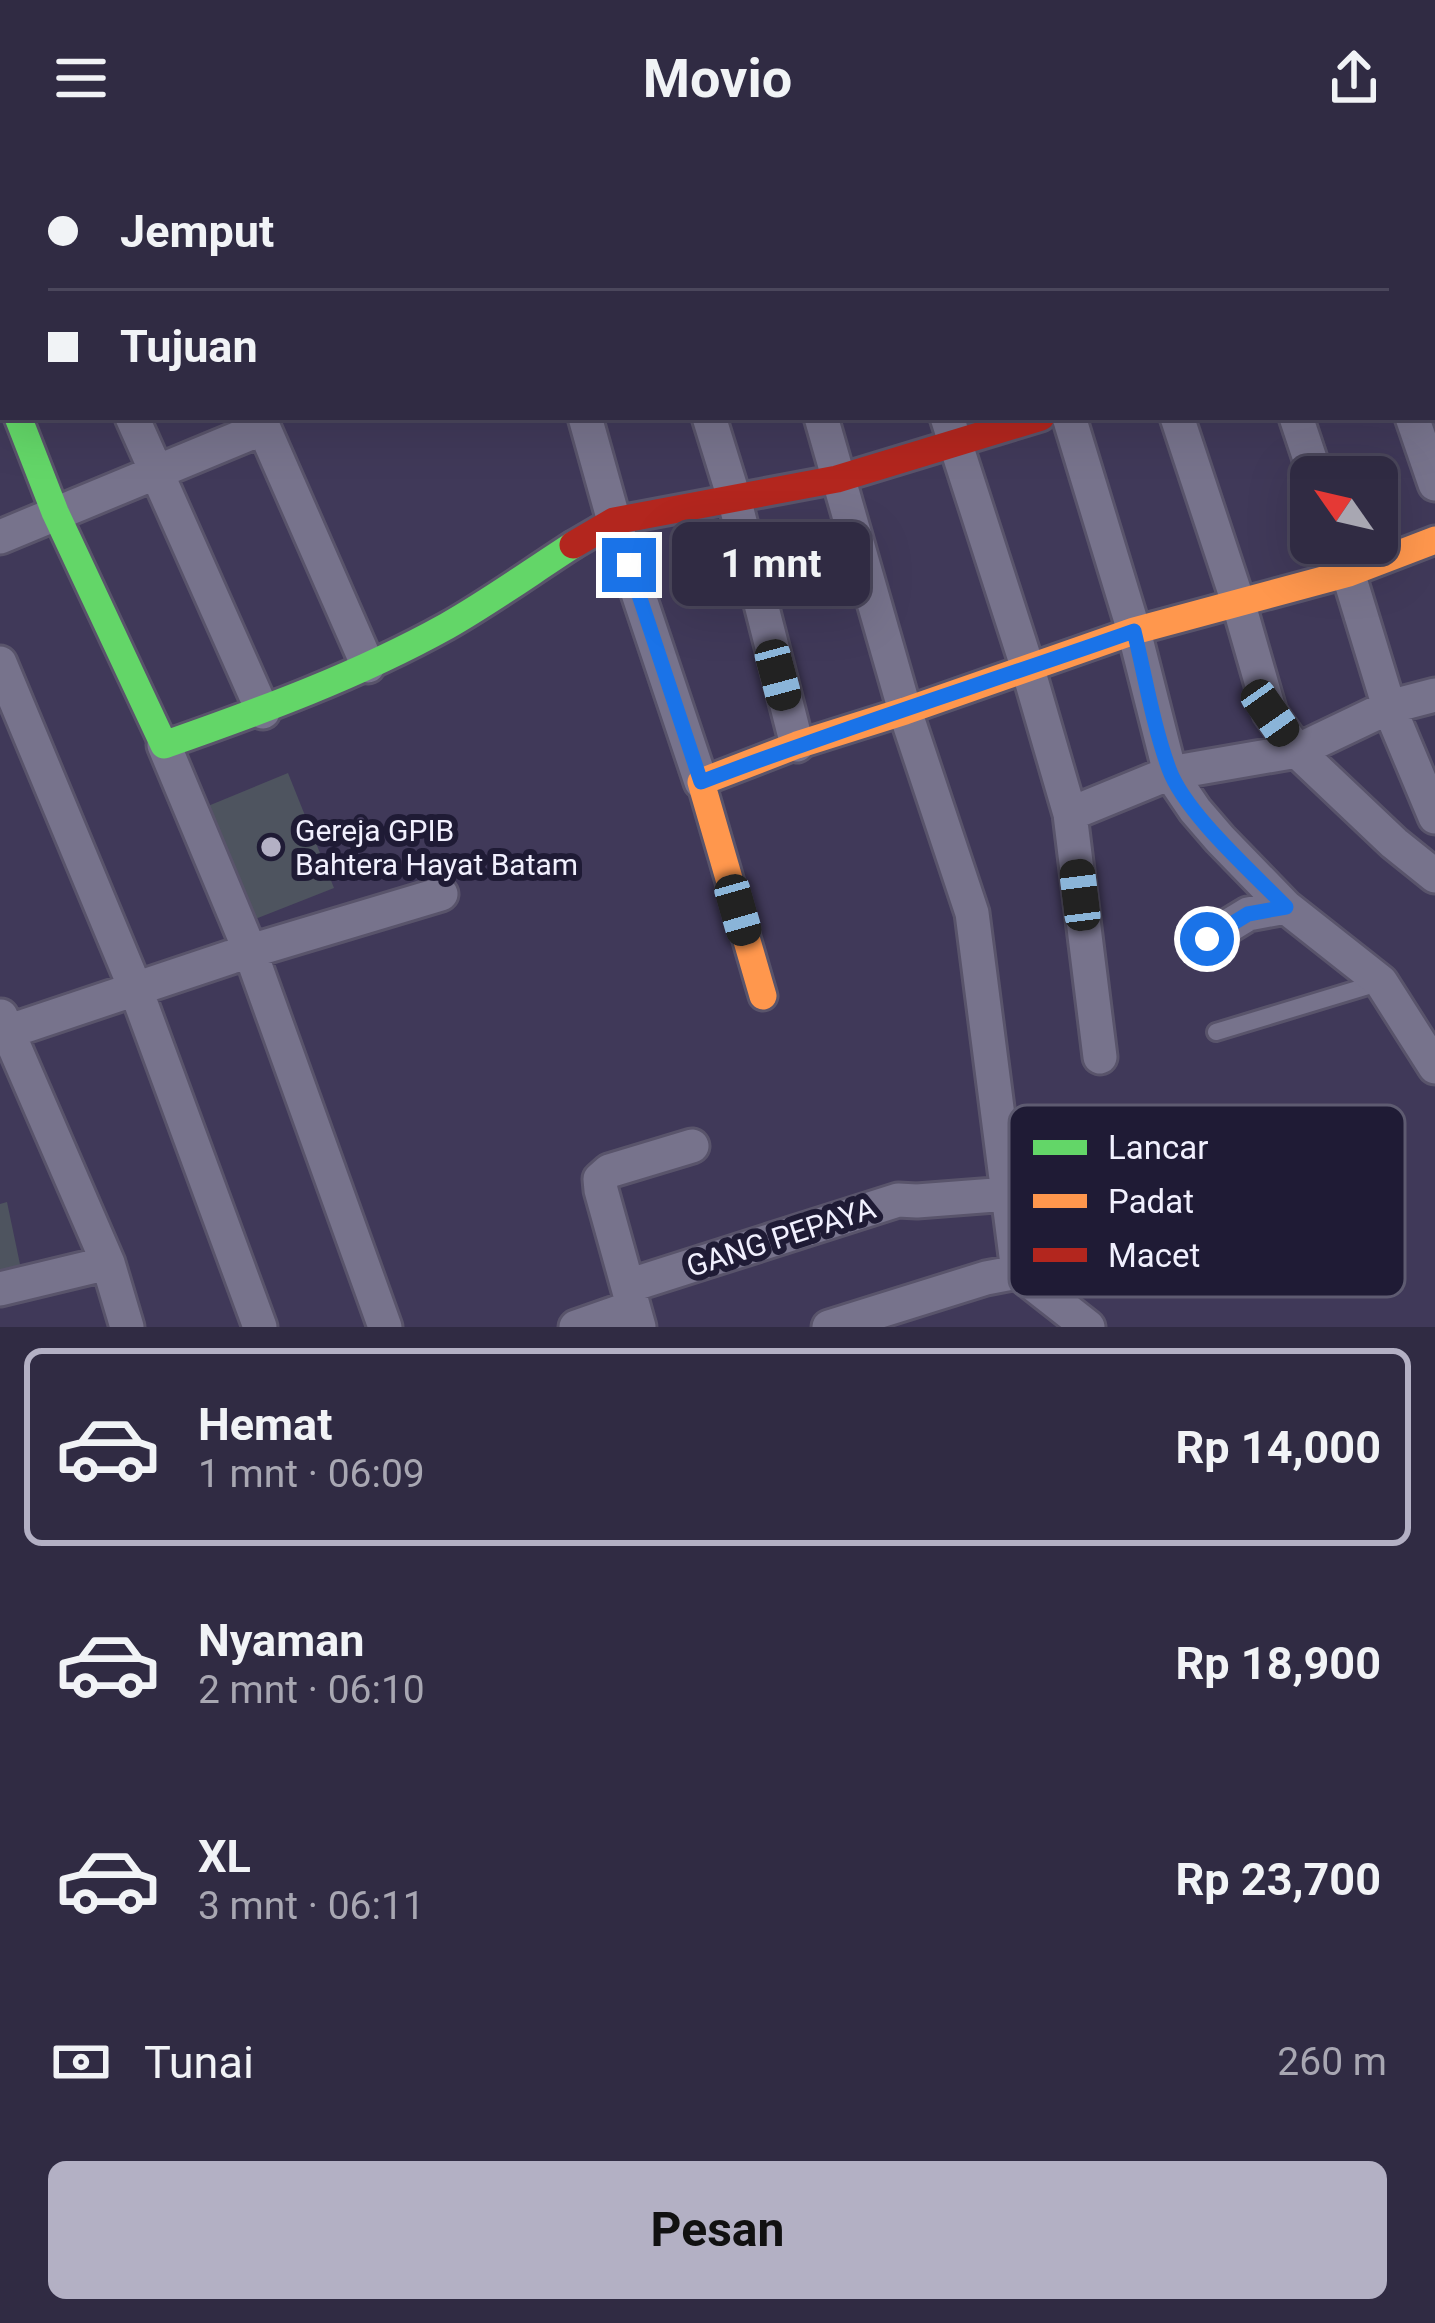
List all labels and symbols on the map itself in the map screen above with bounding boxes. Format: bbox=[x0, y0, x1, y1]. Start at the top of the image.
north arrow bbox=[1290, 456, 1398, 564]
callout: 1 mnt bbox=[671, 523, 869, 607]
route end bbox=[602, 538, 656, 592]
car bbox=[751, 636, 805, 714]
car bbox=[1235, 673, 1305, 753]
place label: Gereja GPIB Bahtera Hayat Batam bbox=[295, 813, 578, 882]
marker: Gereja GPIB Bahtera Hayat Batam bbox=[258, 834, 284, 860]
car bbox=[1058, 857, 1102, 933]
car bbox=[711, 870, 765, 950]
route start bbox=[1180, 912, 1234, 966]
legend bbox=[1009, 1105, 1405, 1297]
text: Lancar bbox=[1108, 1128, 1208, 1167]
text: Padat bbox=[1108, 1182, 1194, 1221]
street label: GANG PEPAYA bbox=[682, 1190, 880, 1284]
text: Macet bbox=[1108, 1236, 1200, 1275]

